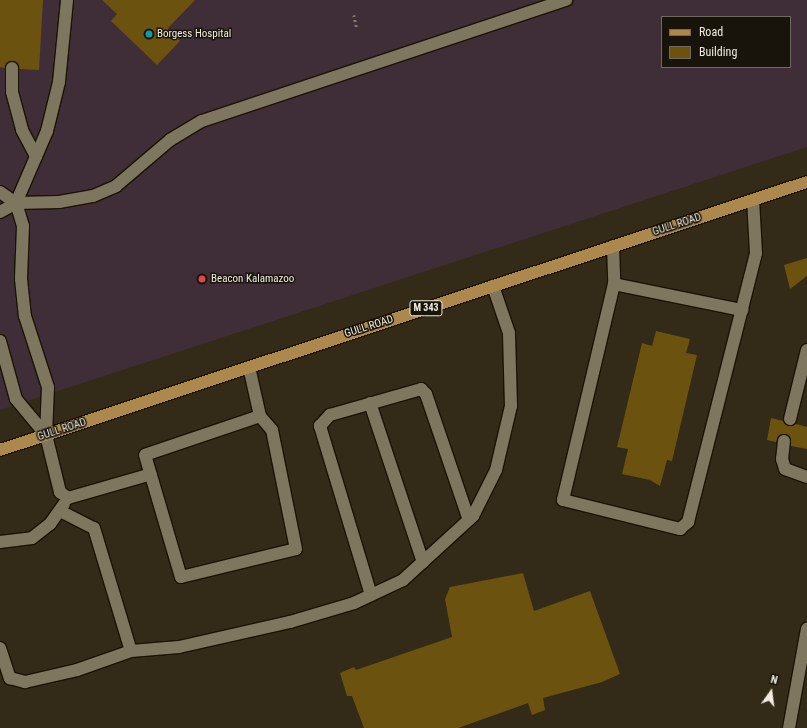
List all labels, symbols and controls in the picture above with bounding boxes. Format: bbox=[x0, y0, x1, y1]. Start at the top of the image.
legend bbox=[661, 16, 791, 68]
text: Road bbox=[699, 25, 723, 39]
place label: Borgess Hospital bbox=[157, 27, 231, 41]
marker: Borgess Hospital bbox=[144, 29, 154, 39]
text: Building bbox=[699, 45, 737, 59]
street label: GULL ROAD bbox=[651, 211, 703, 239]
place label: Beacon Kalamazoo bbox=[211, 272, 294, 286]
marker: Beacon Kalamazoo bbox=[196, 273, 208, 285]
road number: M 343 bbox=[409, 300, 443, 316]
street label: GULL ROAD bbox=[343, 313, 395, 341]
street label: GULL ROAD bbox=[36, 416, 88, 444]
north arrow bbox=[751, 672, 791, 712]
text: N bbox=[769, 673, 779, 687]

